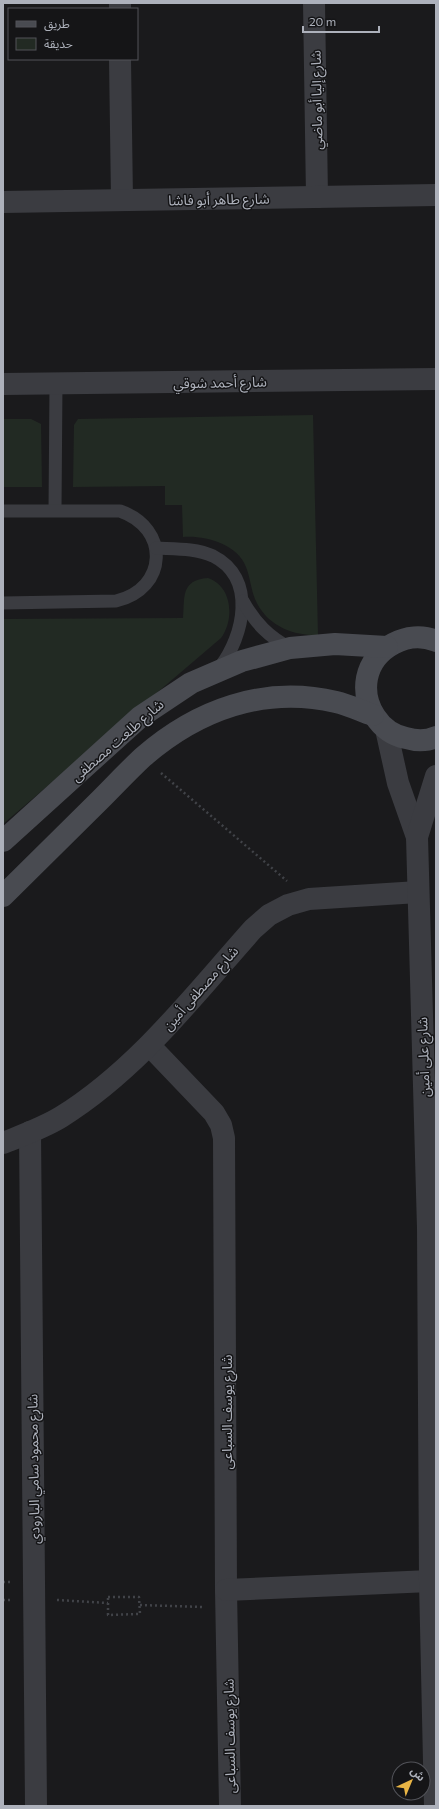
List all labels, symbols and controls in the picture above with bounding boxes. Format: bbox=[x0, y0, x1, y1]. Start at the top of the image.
legend bbox=[8, 8, 138, 60]
scale bar bbox=[303, 8, 379, 34]
text: 20 m bbox=[309, 14, 336, 28]
text: طريق bbox=[44, 16, 70, 32]
text: حديقة bbox=[44, 36, 73, 51]
street label: شارع إليا أبو ماضي bbox=[307, 50, 329, 150]
street label: شارع طاهر أبو فاشا bbox=[168, 190, 270, 211]
street label: شارع أحمد شوقي bbox=[173, 373, 267, 395]
street label: شارع طلعت مصطفى bbox=[67, 695, 169, 787]
street label: شارع مصطفى أمين bbox=[159, 942, 244, 1036]
street label: شارع على أمين bbox=[413, 1016, 436, 1097]
street label: شارع يوسف السباعى bbox=[218, 1355, 238, 1469]
street label: شارع محمود سامي البارودي bbox=[23, 1394, 46, 1544]
street label: شارع يوسف السباعى bbox=[219, 1678, 242, 1794]
north arrow bbox=[391, 1761, 431, 1801]
text: ش bbox=[408, 1764, 428, 1784]

